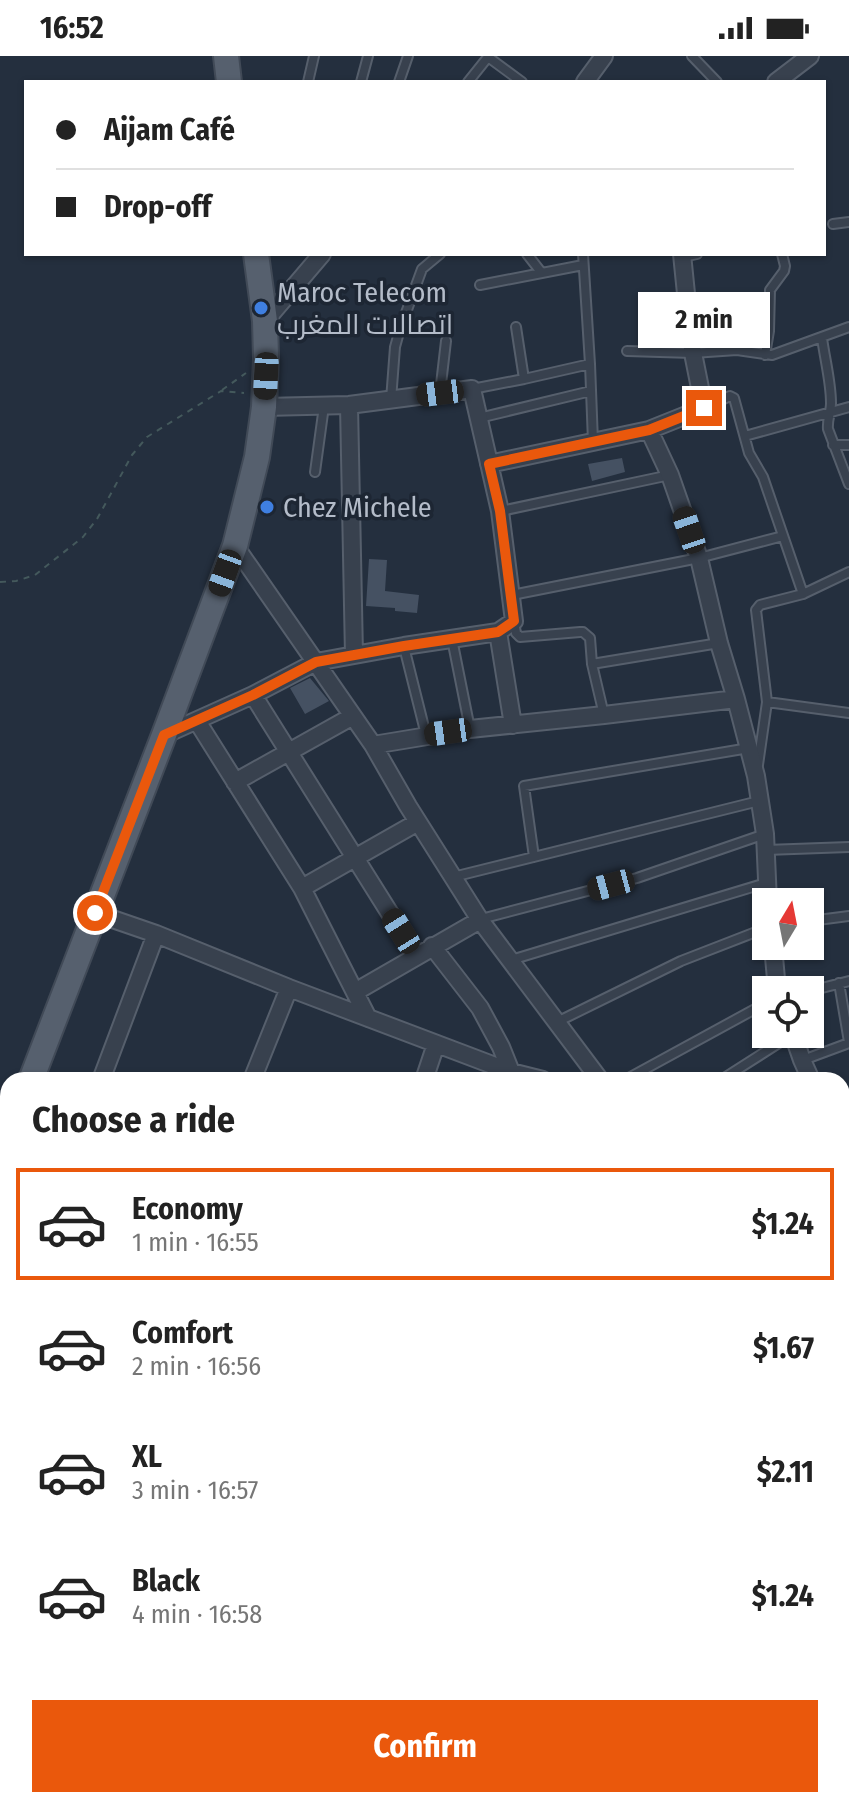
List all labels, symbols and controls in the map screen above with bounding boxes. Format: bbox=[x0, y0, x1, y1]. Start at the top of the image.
text: 16:52 bbox=[40, 10, 104, 46]
text: Aijam Café bbox=[104, 112, 235, 148]
text: Drop-off bbox=[104, 189, 211, 225]
place label: Maroc Telecom اتصالات المغرب bbox=[277, 276, 453, 341]
callout: 2 min bbox=[638, 292, 770, 348]
marker: Maroc Telecom اتصالات المغرب bbox=[252, 299, 270, 317]
text: 2 min bbox=[675, 304, 733, 335]
car bbox=[253, 351, 279, 401]
car bbox=[415, 378, 465, 408]
route end bbox=[686, 390, 722, 426]
place label: Chez Michele bbox=[283, 491, 432, 524]
marker: Chez Michele bbox=[258, 498, 276, 516]
car bbox=[670, 503, 708, 557]
car bbox=[206, 546, 244, 600]
car bbox=[423, 717, 473, 747]
car bbox=[585, 867, 637, 903]
north arrow bbox=[752, 888, 824, 960]
map controls bbox=[752, 888, 824, 1048]
route start bbox=[77, 895, 113, 931]
car bbox=[378, 904, 424, 958]
button: locate bbox=[752, 976, 824, 1048]
text: Choose a ride bbox=[32, 1098, 235, 1142]
icon: car bbox=[36, 1188, 108, 1260]
text: Economy bbox=[132, 1191, 243, 1227]
text: $1.24 bbox=[752, 1206, 814, 1242]
text: 1 min · 16:55 bbox=[132, 1227, 259, 1258]
icon: car bbox=[36, 1312, 108, 1384]
text: Comfort bbox=[132, 1315, 233, 1351]
text: $1.67 bbox=[753, 1330, 814, 1366]
text: 2 min · 16:56 bbox=[132, 1351, 261, 1382]
icon: car bbox=[36, 1436, 108, 1508]
text: XL bbox=[132, 1439, 162, 1475]
text: $2.11 bbox=[757, 1454, 814, 1490]
text: 3 min · 16:57 bbox=[132, 1475, 258, 1506]
icon: car bbox=[36, 1560, 108, 1632]
text: Black bbox=[132, 1563, 200, 1599]
text: $1.24 bbox=[752, 1578, 814, 1614]
text: 4 min · 16:58 bbox=[132, 1599, 262, 1630]
button: Confirm bbox=[32, 1700, 818, 1792]

